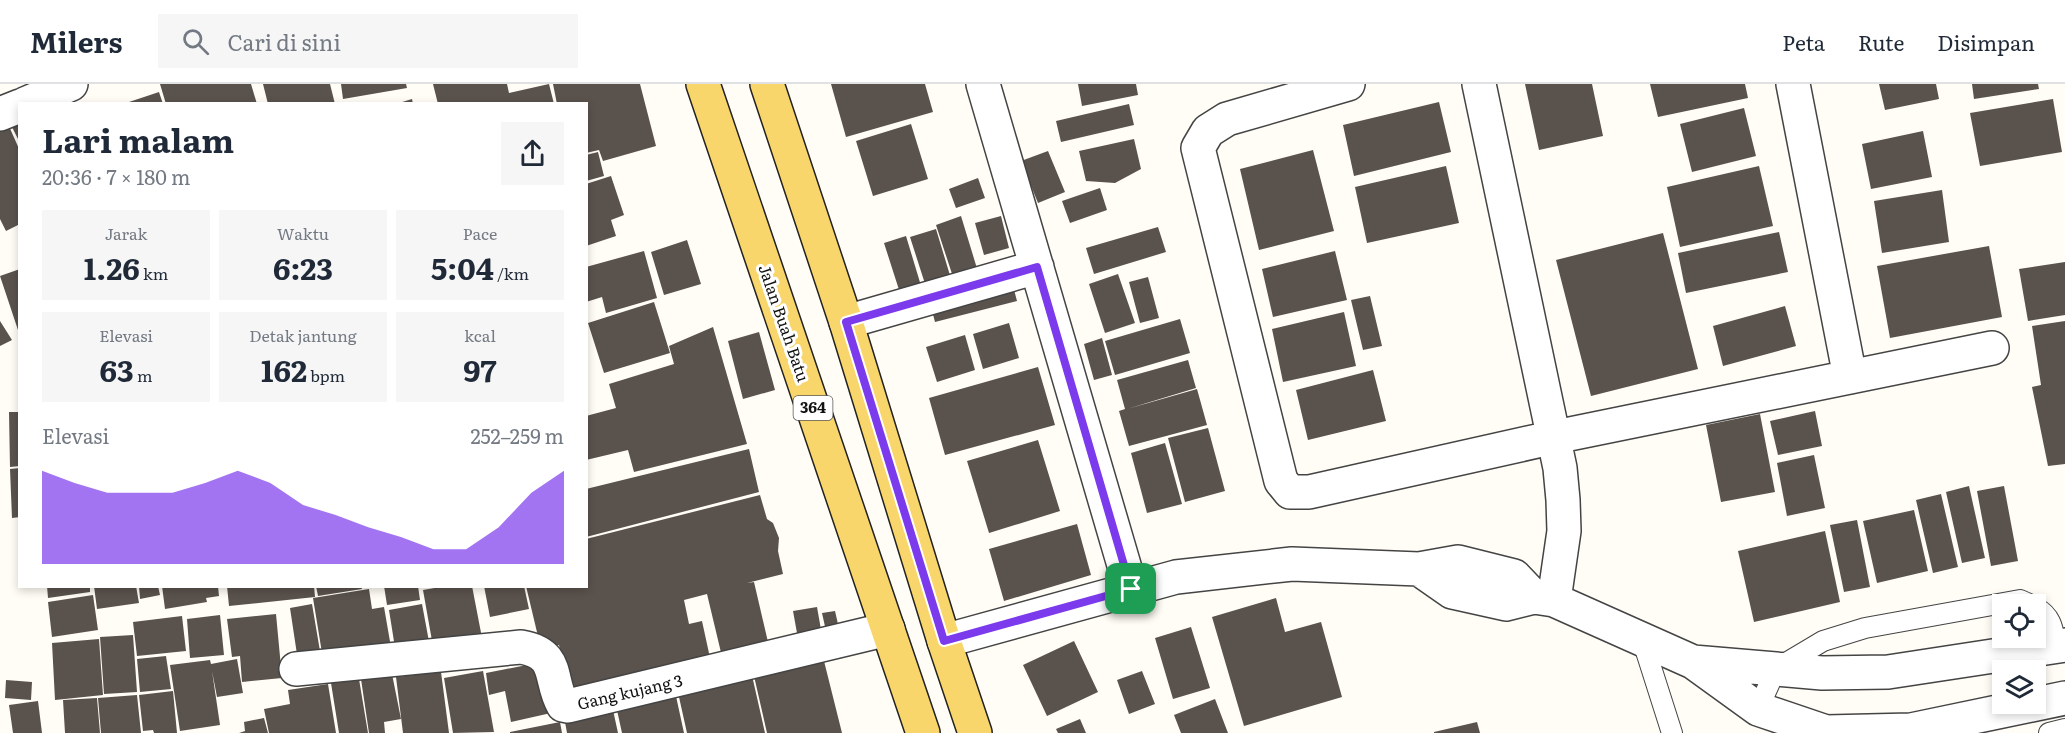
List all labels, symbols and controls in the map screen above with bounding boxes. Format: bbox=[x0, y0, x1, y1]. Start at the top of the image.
search box bbox=[158, 14, 578, 68]
text: Milers bbox=[30, 20, 122, 62]
icon: search bbox=[179, 25, 212, 58]
text: Cari di sini bbox=[227, 25, 341, 58]
text: Peta bbox=[1782, 26, 1825, 57]
text: Rute bbox=[1858, 26, 1904, 57]
text: Disimpan bbox=[1937, 26, 2035, 57]
text: Lari malam bbox=[42, 114, 234, 163]
button: share bbox=[501, 122, 564, 185]
text: 20:36 · 7 × 180 m bbox=[42, 161, 190, 191]
text: Jarak bbox=[105, 221, 147, 245]
text: Waktu bbox=[277, 221, 329, 245]
text: Pace bbox=[463, 221, 497, 245]
text: 1.26 bbox=[84, 245, 140, 289]
text: 6:23 bbox=[273, 245, 333, 289]
text: 5:04 bbox=[431, 245, 494, 289]
text: km bbox=[140, 261, 168, 285]
text: /km bbox=[494, 261, 529, 285]
street label: Jalan Buah Batu bbox=[754, 261, 816, 385]
text: Elevasi bbox=[99, 323, 153, 347]
text: Detak jantung bbox=[249, 323, 357, 347]
text: kcal bbox=[464, 323, 496, 347]
text: 63 bbox=[100, 347, 134, 391]
text: 162 bbox=[261, 347, 307, 391]
text: 97 bbox=[463, 347, 497, 391]
text: m bbox=[134, 363, 152, 387]
text: bpm bbox=[307, 363, 345, 387]
road number: 364 bbox=[794, 396, 832, 420]
text: Elevasi bbox=[42, 420, 109, 450]
text: 252–259 m bbox=[470, 420, 564, 450]
pin bbox=[1105, 563, 1156, 614]
icon: arrive bbox=[1114, 572, 1147, 605]
map controls bbox=[1992, 594, 2046, 714]
button: locate bbox=[1992, 594, 2046, 648]
button: layers bbox=[1992, 660, 2046, 714]
street label: Gang kujang 3 bbox=[575, 667, 685, 715]

